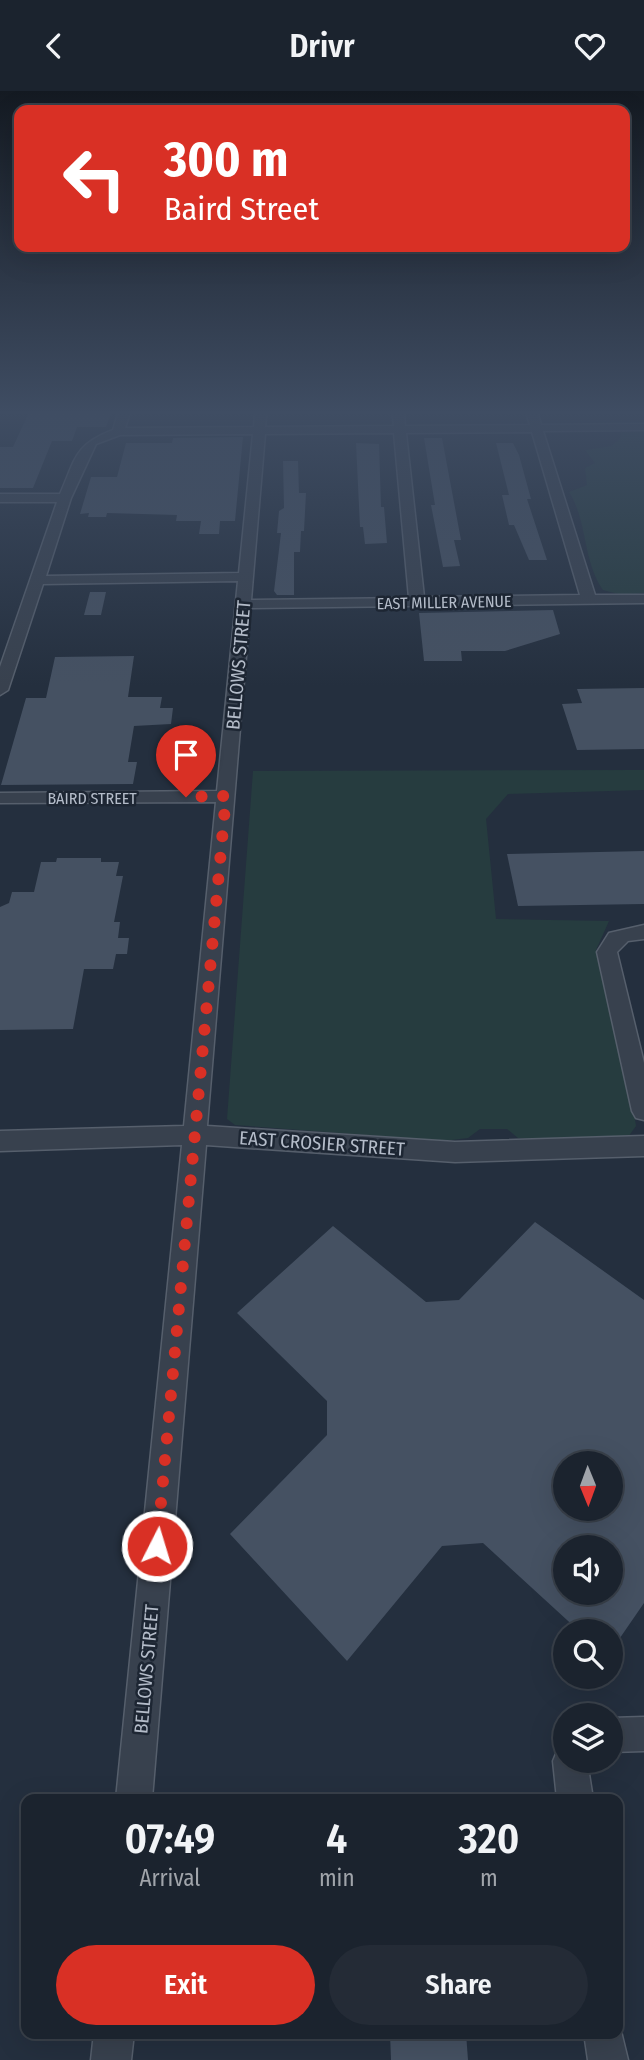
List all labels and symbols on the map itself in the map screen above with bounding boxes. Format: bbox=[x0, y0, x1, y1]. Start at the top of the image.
street label: EAST MILLER AVENUE bbox=[376, 592, 512, 613]
street label: BELLOWS STREET bbox=[221, 599, 256, 731]
pin bbox=[156, 725, 216, 797]
street label: BAIRD STREET bbox=[47, 789, 137, 808]
street label: EAST CROSIER STREET bbox=[238, 1126, 406, 1161]
north arrow bbox=[553, 1451, 623, 1521]
position arrow bbox=[120, 1509, 194, 1583]
street label: BELLOWS STREET bbox=[129, 1603, 164, 1735]

